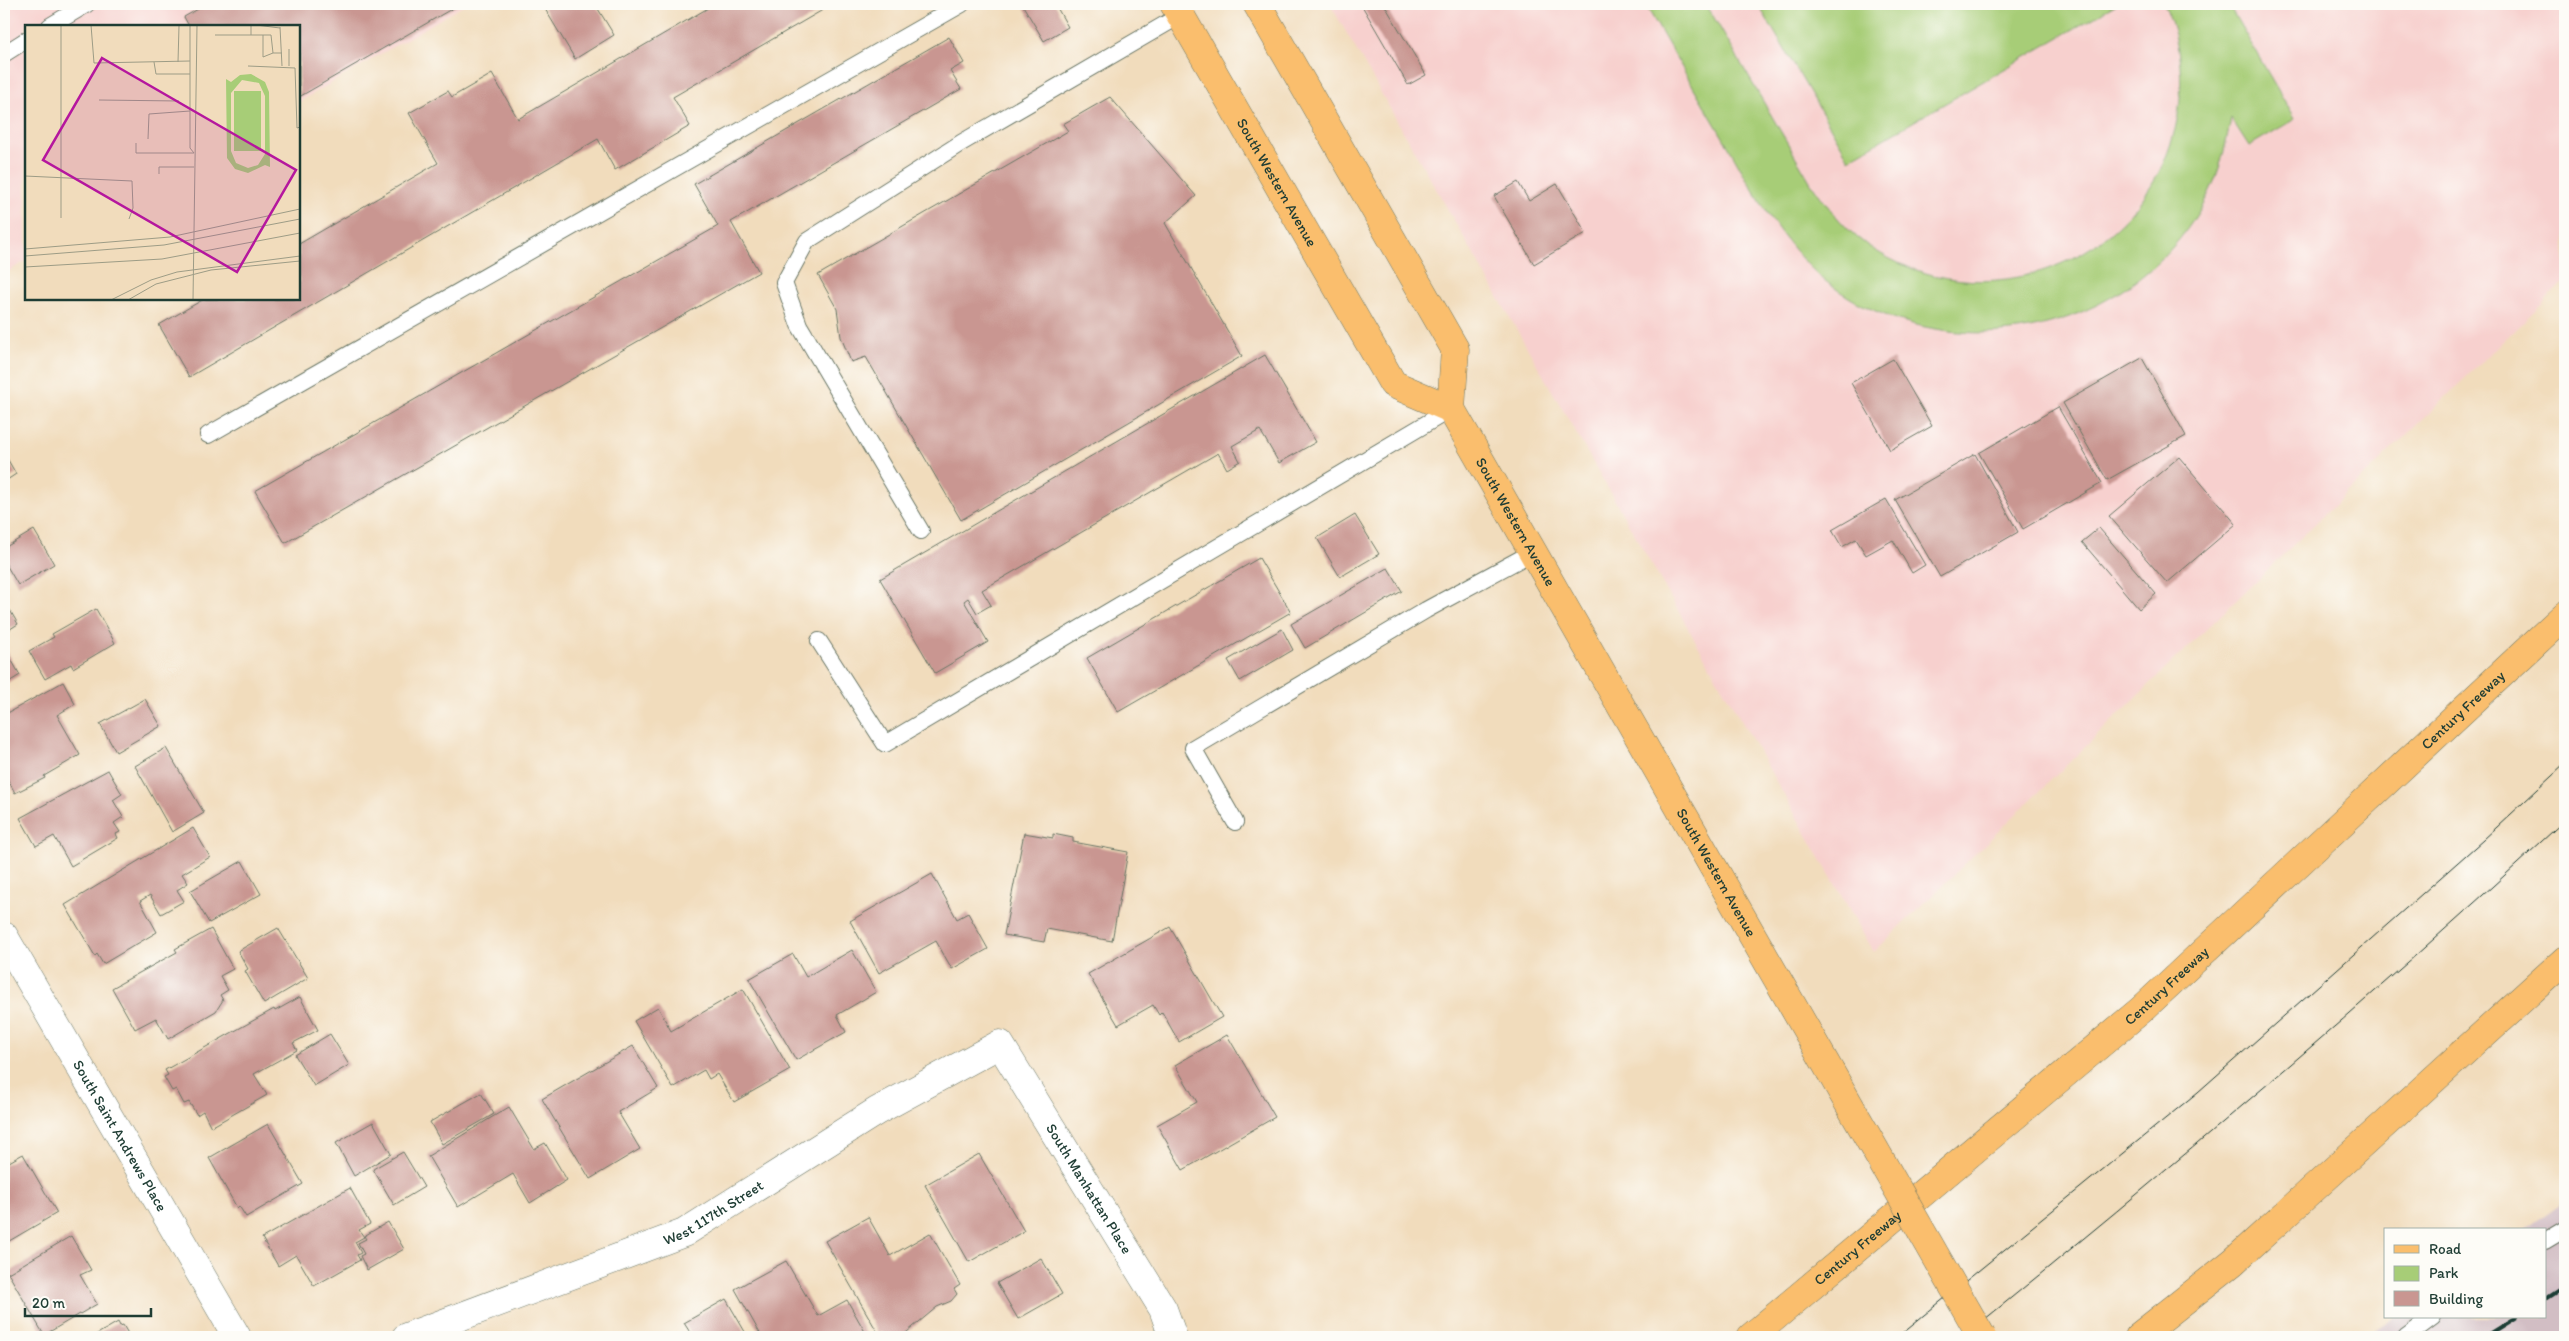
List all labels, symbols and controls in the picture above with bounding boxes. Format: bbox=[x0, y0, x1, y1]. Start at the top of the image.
inset map bbox=[25, 25, 300, 300]
street label: South Western Avenue bbox=[1233, 115, 1321, 250]
street label: South Western Avenue bbox=[1472, 454, 1560, 589]
street label: Century Freeway bbox=[2417, 667, 2509, 753]
street label: South Western Avenue bbox=[1672, 805, 1760, 940]
street label: Century Freeway bbox=[2121, 943, 2212, 1029]
street label: South Saint Andrews Place bbox=[69, 1057, 171, 1215]
street label: South Manhattan Place bbox=[1042, 1120, 1136, 1257]
street label: West 117th Street bbox=[661, 1176, 767, 1249]
street label: Century Freeway bbox=[1810, 1206, 1905, 1289]
legend bbox=[2384, 1228, 2546, 1318]
text: Road bbox=[2429, 1240, 2462, 1258]
text: Park bbox=[2429, 1264, 2459, 1282]
scale bar bbox=[25, 1286, 151, 1318]
text: Building bbox=[2429, 1290, 2483, 1308]
text: 20 m bbox=[32, 1294, 66, 1312]

